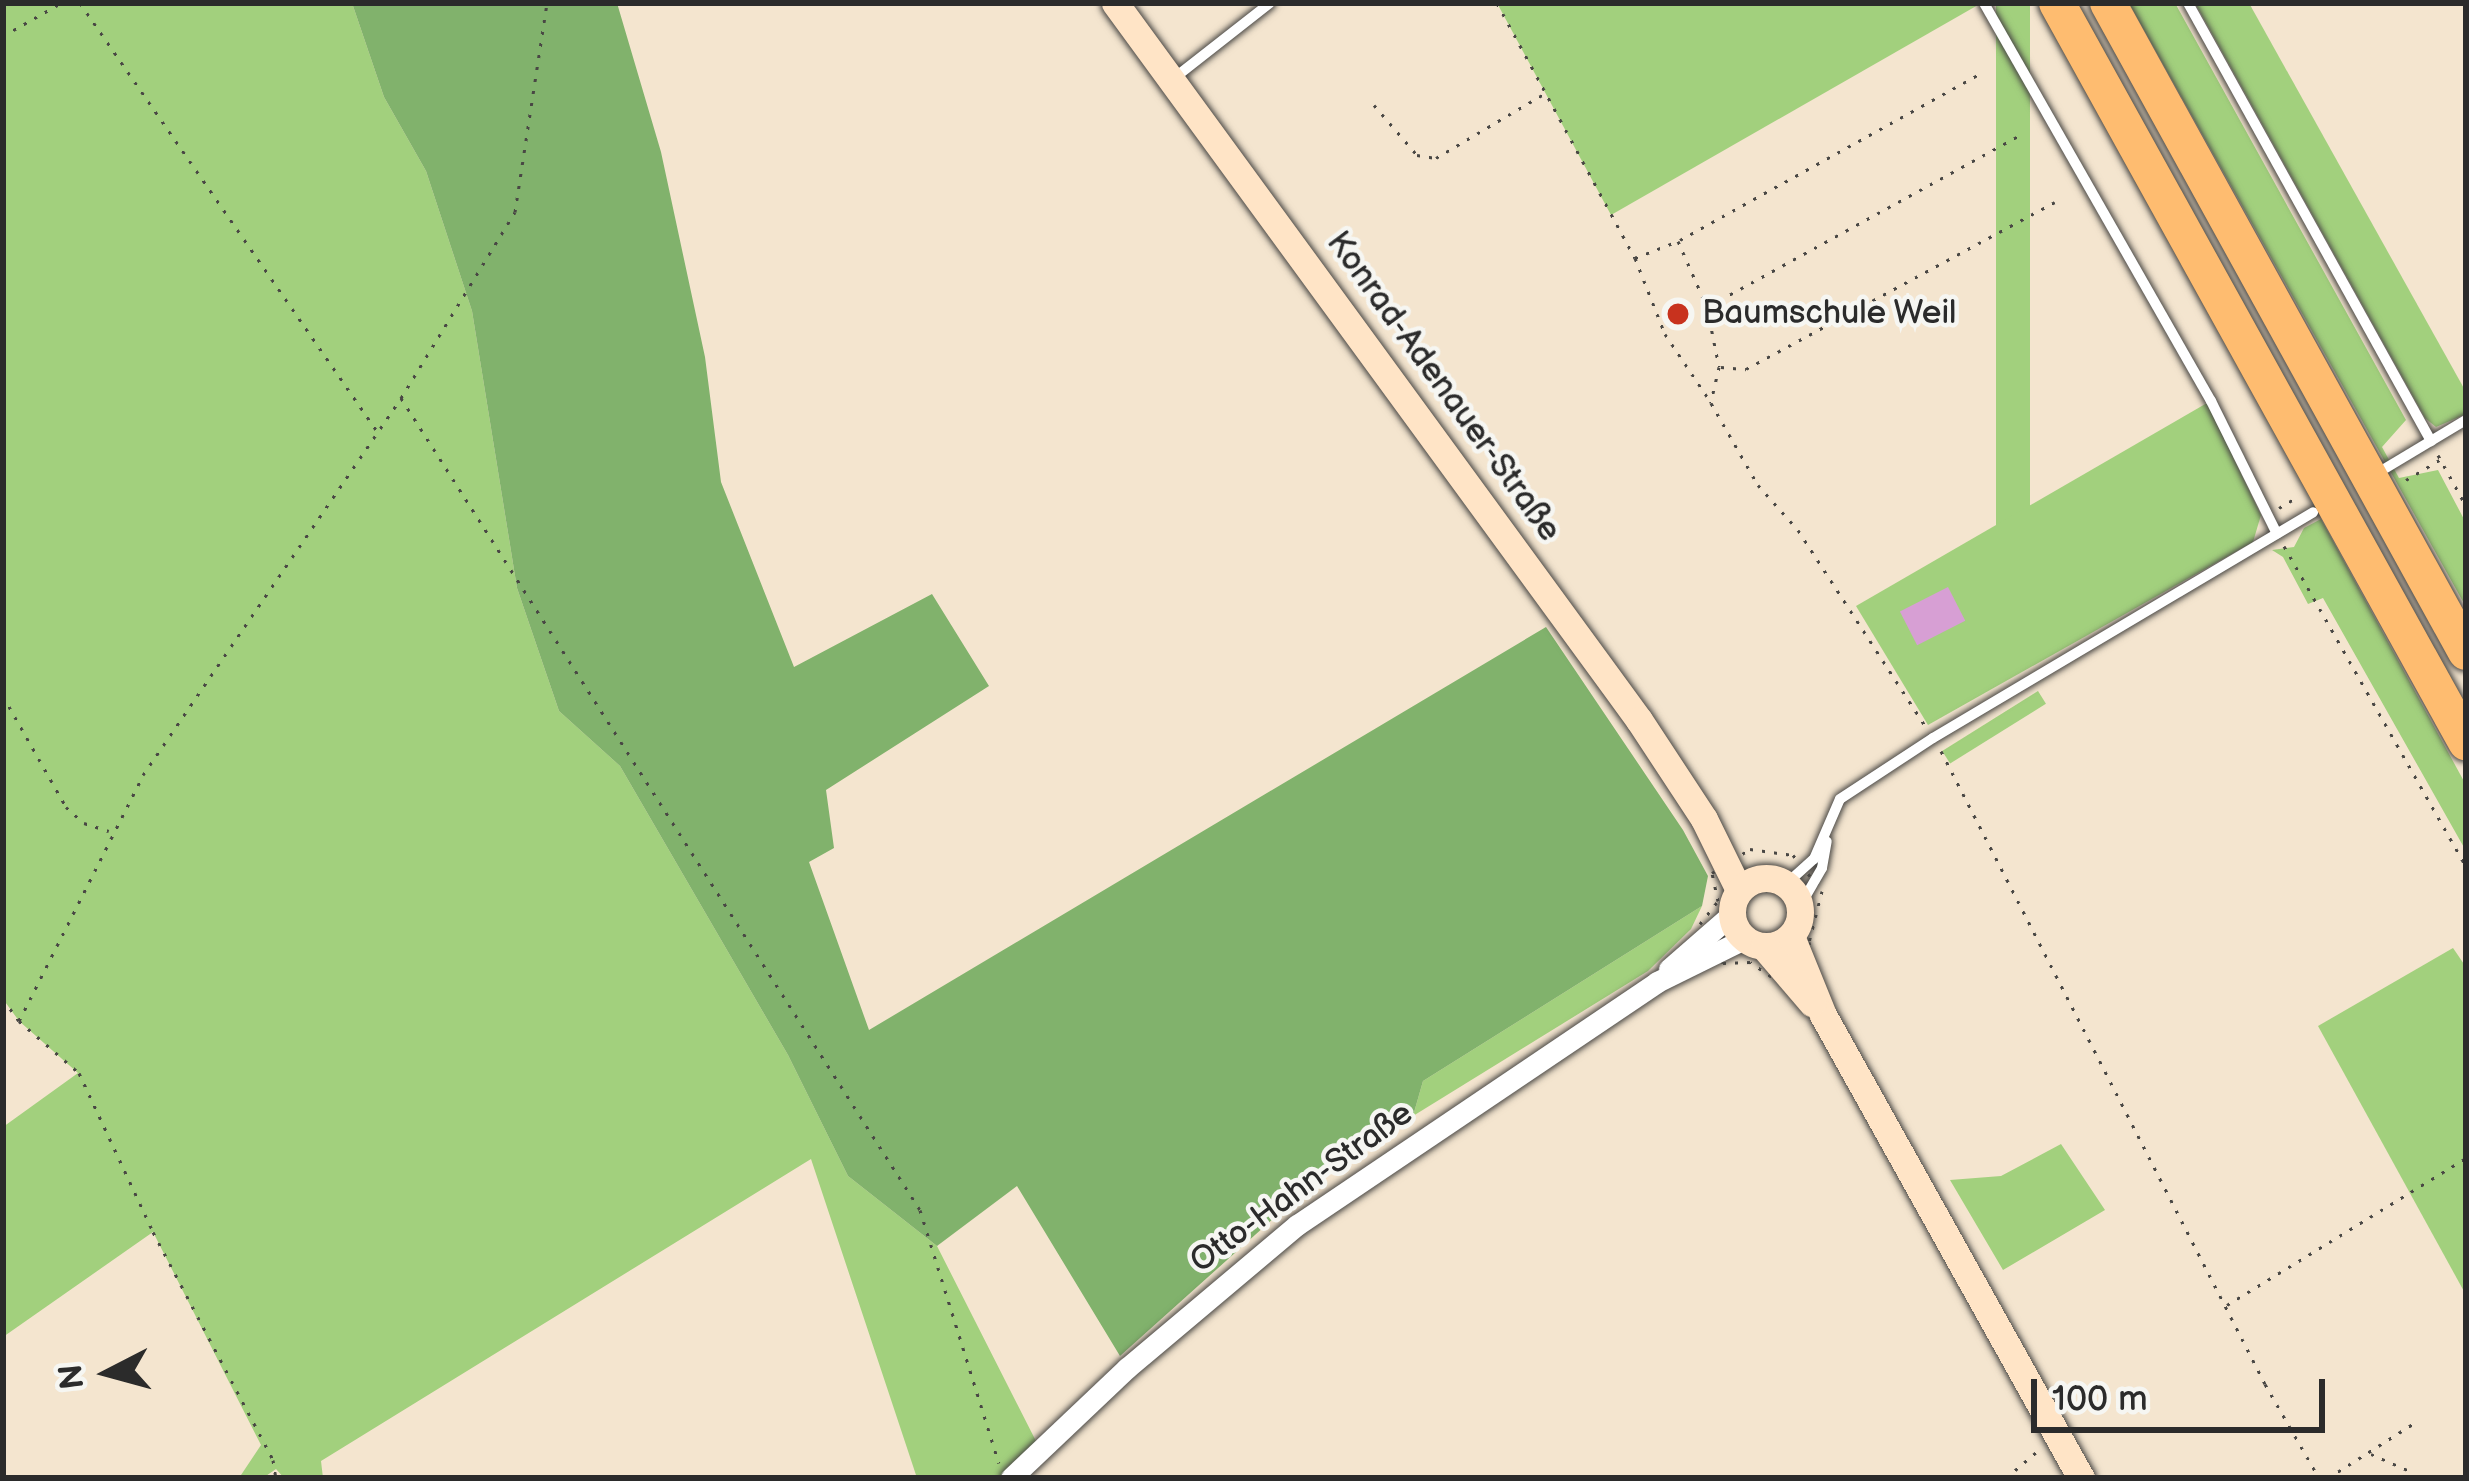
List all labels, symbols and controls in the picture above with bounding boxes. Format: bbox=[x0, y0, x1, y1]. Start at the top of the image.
street label: Konrad-Adenauer-Straße bbox=[1317, 224, 1569, 550]
place label: Baumschule Weil bbox=[1702, 294, 1958, 334]
marker: Baumschule Weil bbox=[1665, 301, 1691, 327]
street label: Otto-Hahn-Straße bbox=[1183, 1094, 1421, 1282]
north arrow bbox=[48, 1313, 168, 1433]
scale bar bbox=[2037, 1355, 2331, 1429]
text: N bbox=[51, 1362, 93, 1391]
text: 100 m bbox=[2052, 1378, 2148, 1421]

